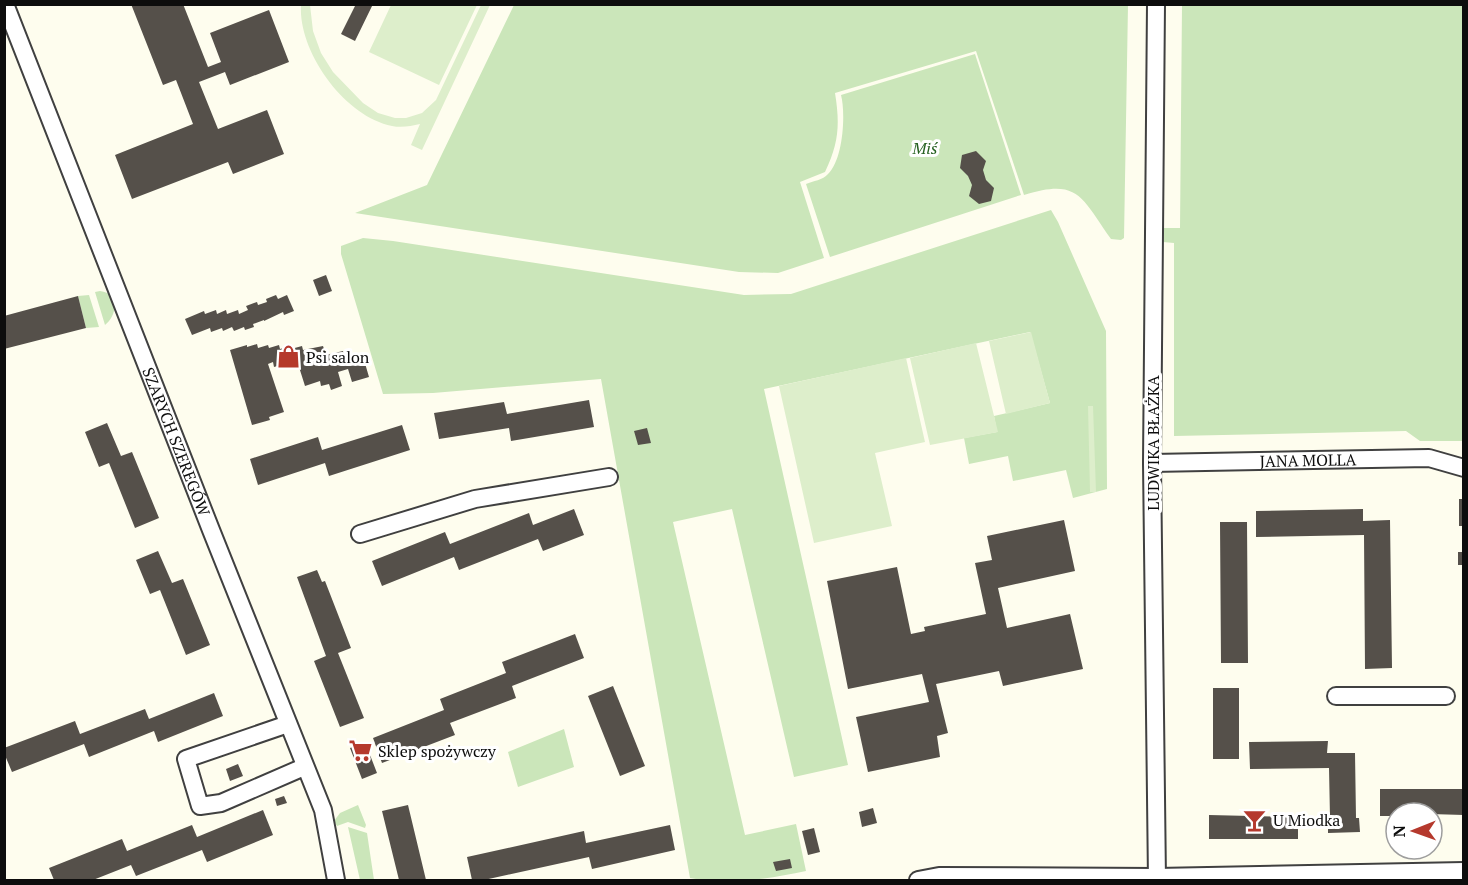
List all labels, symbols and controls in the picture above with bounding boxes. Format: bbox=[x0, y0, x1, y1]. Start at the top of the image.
park label: Miś bbox=[912, 137, 939, 159]
shop icon: Psi salon bbox=[275, 344, 301, 370]
place label: Psi salon bbox=[306, 346, 370, 368]
street label: SZARYCH SZEREGÓW bbox=[137, 364, 215, 519]
street label: LUDWIKA BŁAŻKA bbox=[1142, 375, 1164, 511]
street label: JANA MOLLA bbox=[1259, 448, 1357, 472]
supermarket icon: Sklep spożywczy bbox=[347, 738, 373, 764]
place label: Sklep spożywczy bbox=[378, 740, 497, 762]
north arrow bbox=[1384, 801, 1444, 861]
bar icon: U Miodka bbox=[1242, 807, 1268, 833]
place label: U Miodka bbox=[1273, 809, 1340, 831]
text: N bbox=[1388, 825, 1410, 838]

